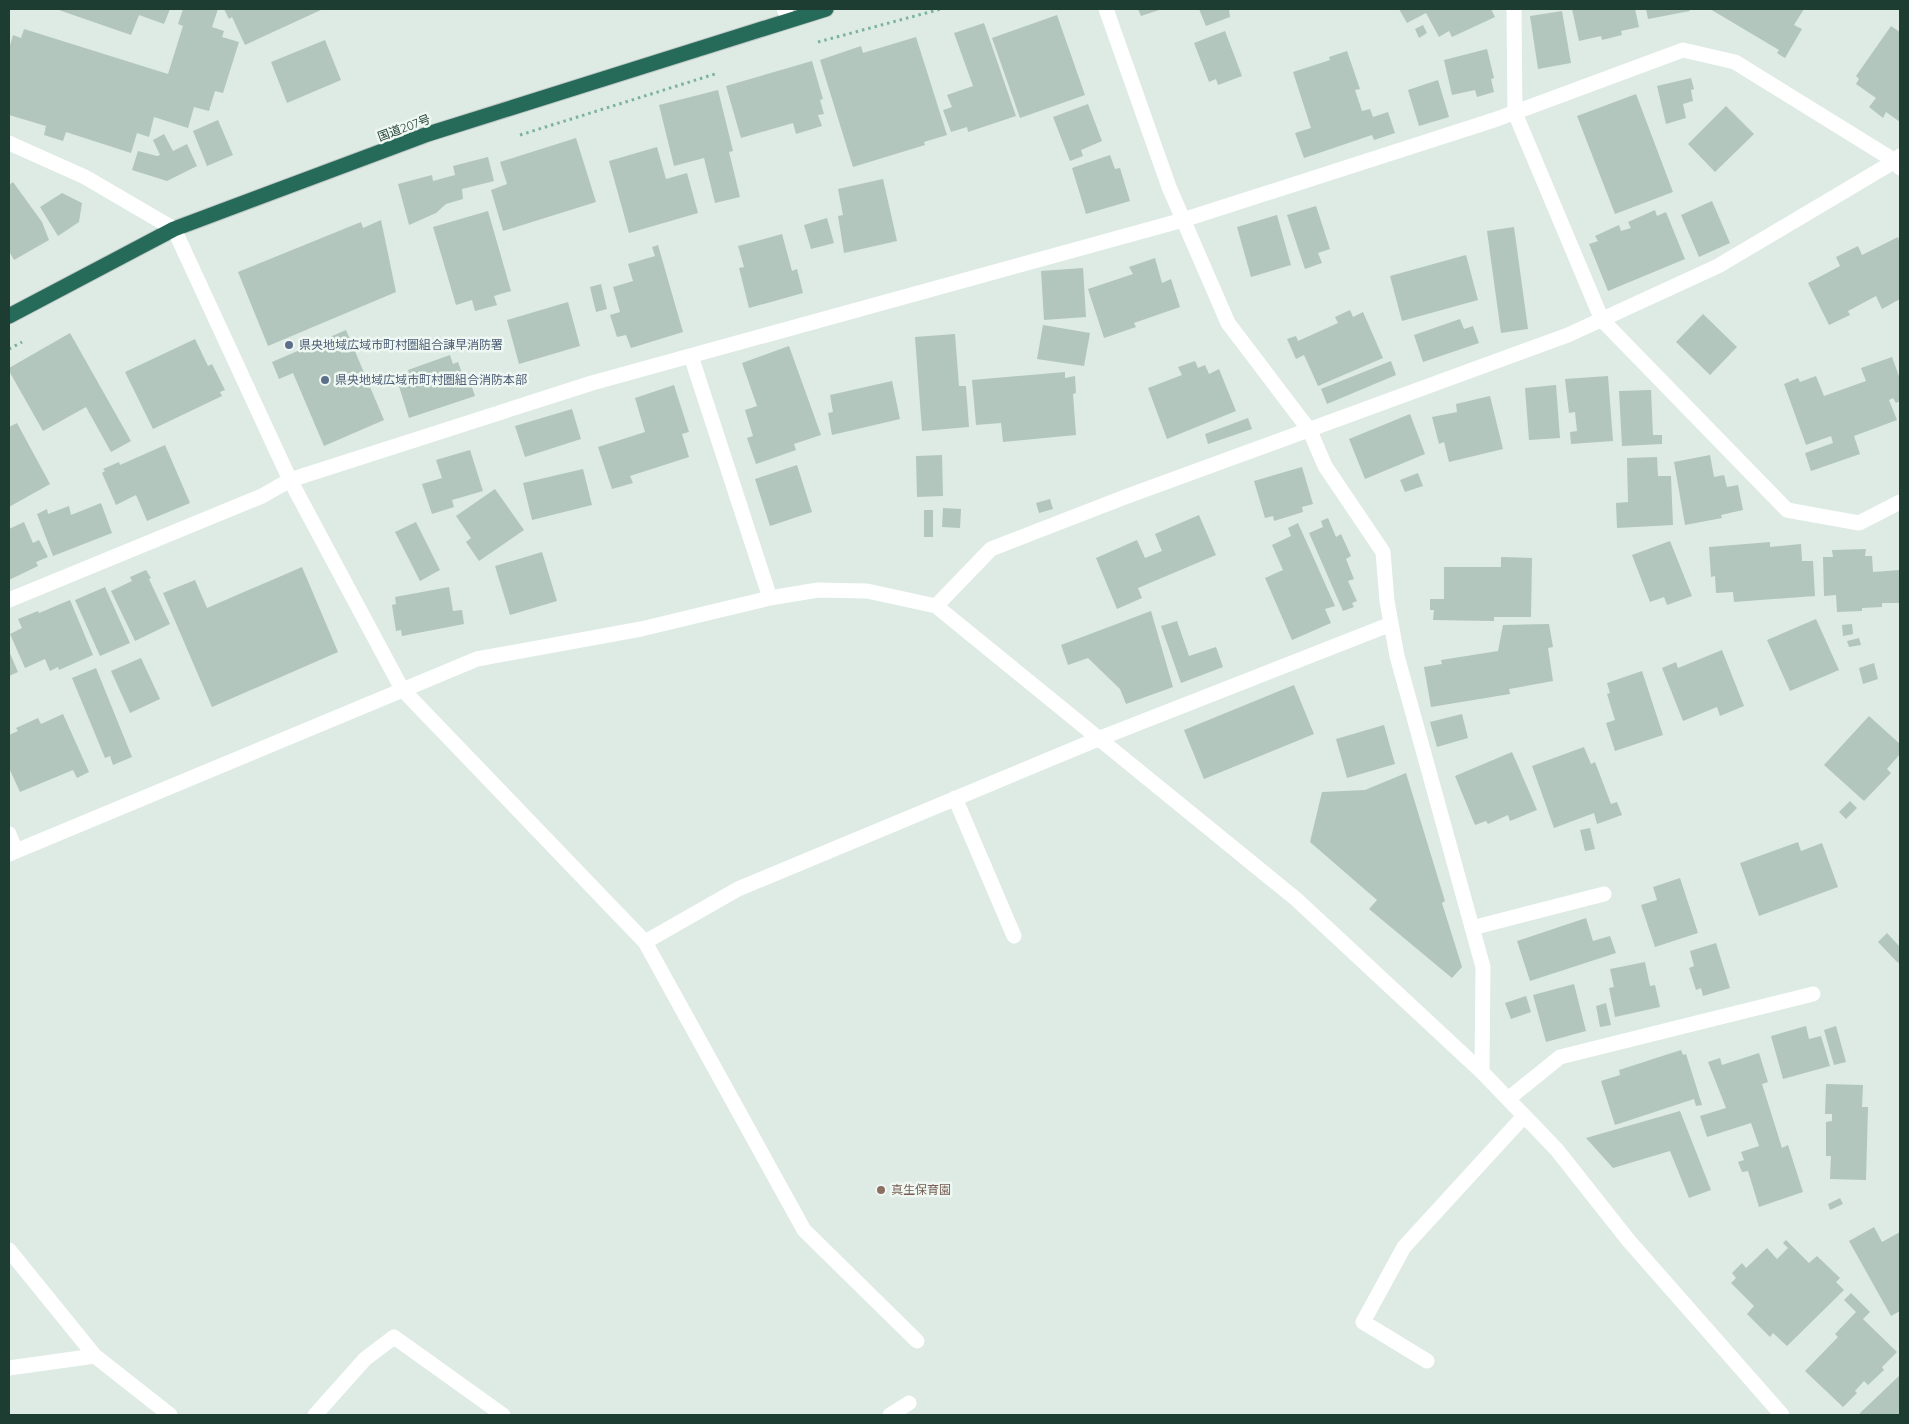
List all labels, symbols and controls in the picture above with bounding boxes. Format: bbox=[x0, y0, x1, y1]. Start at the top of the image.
street label: 国道207号 bbox=[375, 111, 432, 144]
place label: 県央地域広域市町村圏組合諌早消防署 bbox=[299, 337, 503, 352]
marker: 県央地域広域市町村圏組合諌早消防署 bbox=[283, 339, 295, 351]
place label: 県央地域広域市町村圏組合消防本部 bbox=[335, 372, 527, 387]
marker: 県央地域広域市町村圏組合消防本部 bbox=[319, 374, 331, 386]
place label: 真生保育園 bbox=[891, 1182, 951, 1197]
marker: 真生保育園 bbox=[875, 1184, 887, 1196]

